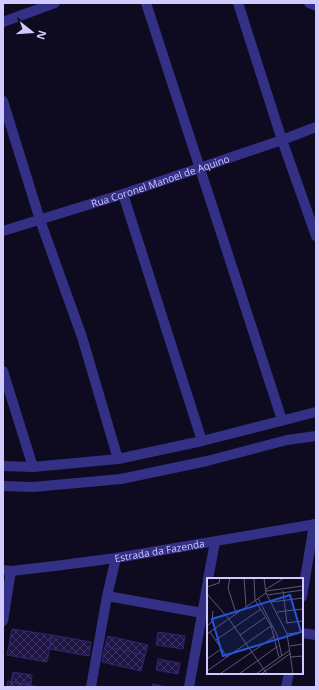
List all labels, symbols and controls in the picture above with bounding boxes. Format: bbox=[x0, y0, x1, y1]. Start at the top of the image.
north arrow bbox=[12, 12, 52, 52]
text: N bbox=[34, 29, 51, 42]
street label: Rua Coronel Manoel de Aquino bbox=[89, 151, 231, 210]
street label: Estrada da Fazenda bbox=[113, 536, 206, 565]
inset map bbox=[207, 578, 303, 674]

